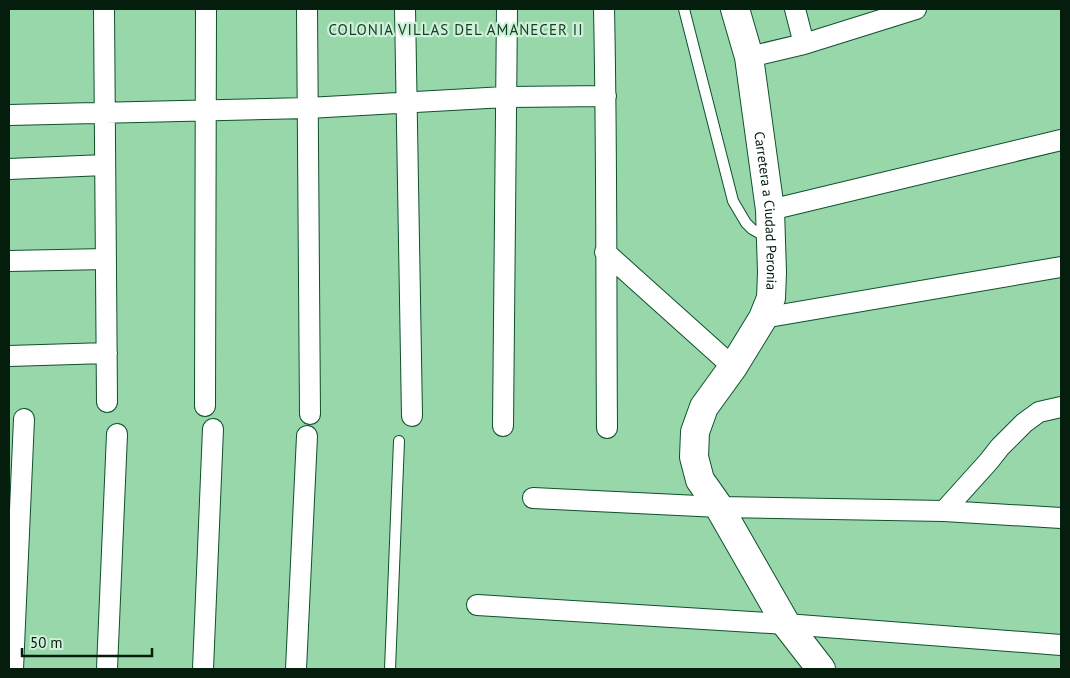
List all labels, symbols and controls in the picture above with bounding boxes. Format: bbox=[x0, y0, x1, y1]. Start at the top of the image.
district label: COLONIA VILLAS DEL AMANECER II bbox=[328, 20, 584, 39]
street label: Carretera a Ciudad Peronia bbox=[750, 130, 781, 291]
scale bar bbox=[22, 626, 152, 658]
text: 50 m bbox=[30, 633, 63, 652]

